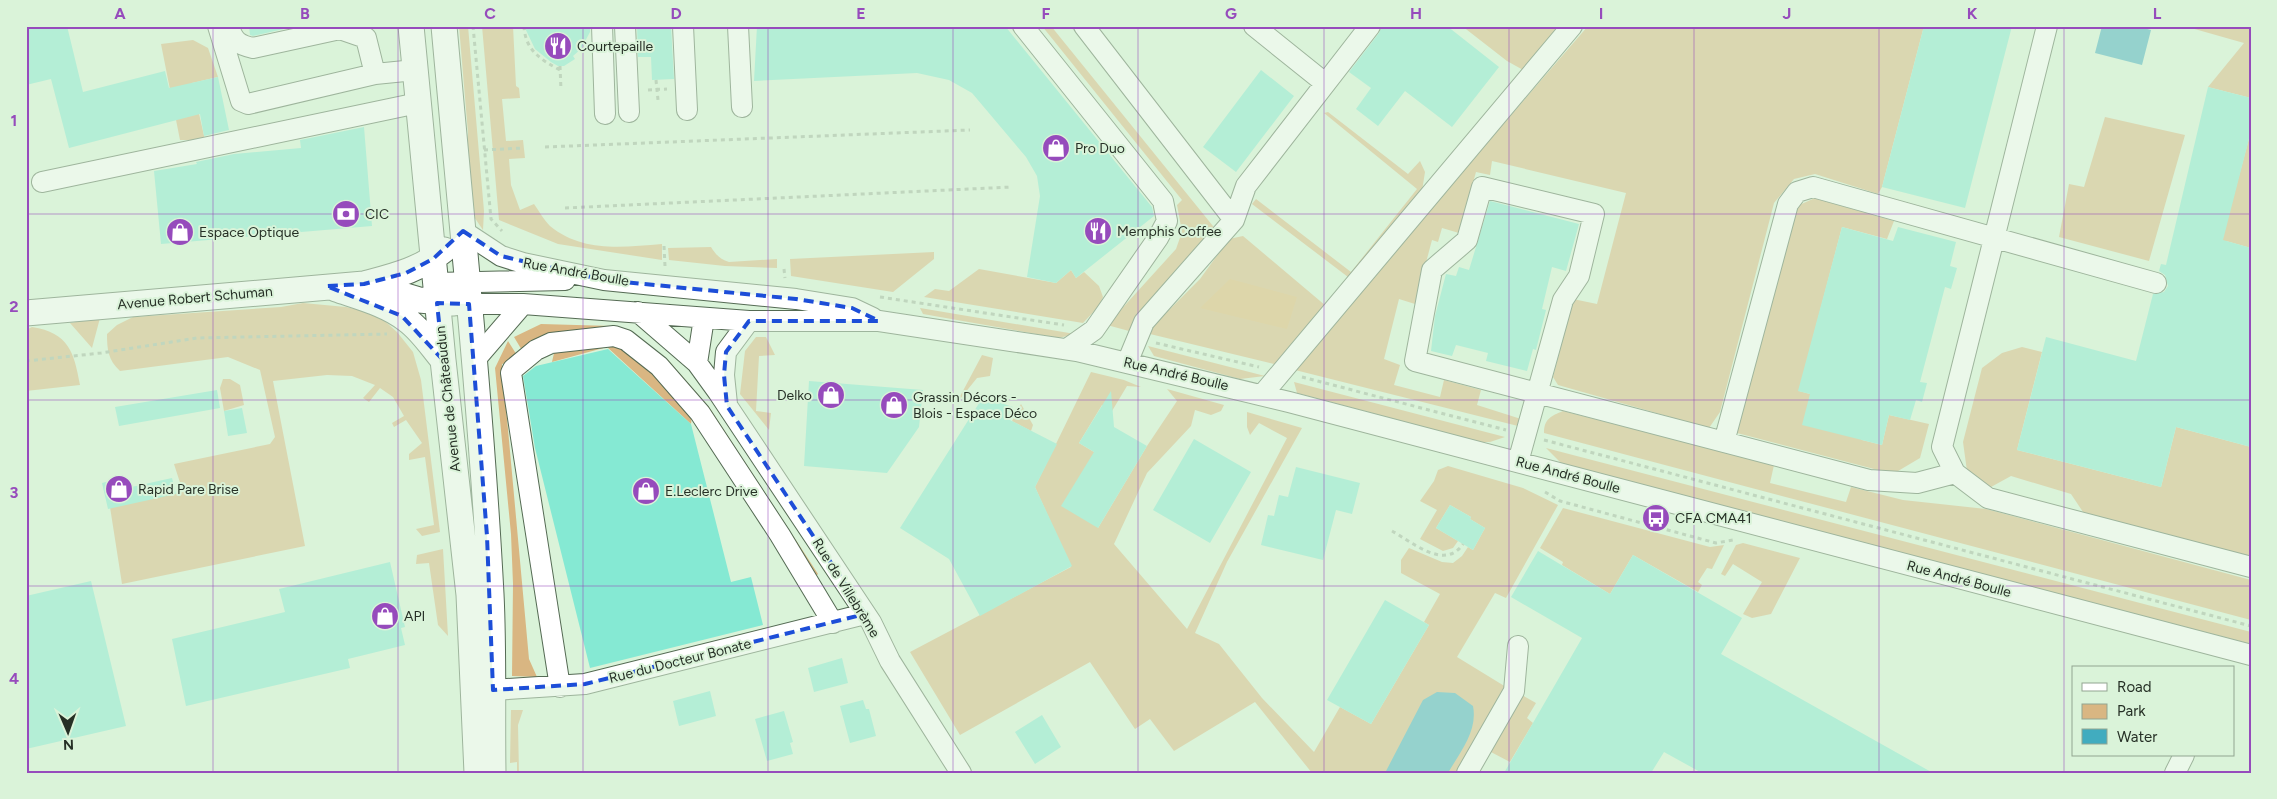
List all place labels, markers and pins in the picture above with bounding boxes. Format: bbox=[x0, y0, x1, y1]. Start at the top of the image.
restaurant icon: Courtepaille bbox=[543, 31, 573, 61]
place label: Courtepaille bbox=[577, 38, 653, 55]
shop icon: Pro Duo bbox=[1041, 133, 1071, 163]
place label: Pro Duo bbox=[1075, 140, 1125, 157]
bank icon: CIC bbox=[331, 199, 361, 229]
place label: CIC bbox=[365, 206, 389, 223]
restaurant icon: Memphis Coffee bbox=[1083, 216, 1113, 246]
shop icon: Espace Optique bbox=[165, 217, 195, 247]
place label: Memphis Coffee bbox=[1117, 223, 1222, 240]
place label: Espace Optique bbox=[199, 224, 299, 241]
shop icon: Delko bbox=[816, 380, 846, 410]
place label: Delko bbox=[777, 387, 812, 404]
place label: Grassin Décors - Blois - Espace Déco bbox=[913, 389, 1037, 422]
shop icon: Grassin Décors - Blois - Espace Déco bbox=[879, 390, 909, 420]
shop icon: Rapid Pare Brise bbox=[104, 474, 134, 504]
shop icon: E.Leclerc Drive bbox=[631, 476, 661, 506]
place label: Rapid Pare Brise bbox=[138, 481, 239, 498]
place label: E.Leclerc Drive bbox=[665, 483, 758, 500]
bus stop icon: CFA CMA41 bbox=[1641, 503, 1671, 533]
place label: CFA CMA41 bbox=[1675, 510, 1752, 527]
shop icon: API bbox=[370, 601, 400, 631]
place label: API bbox=[404, 608, 425, 625]

